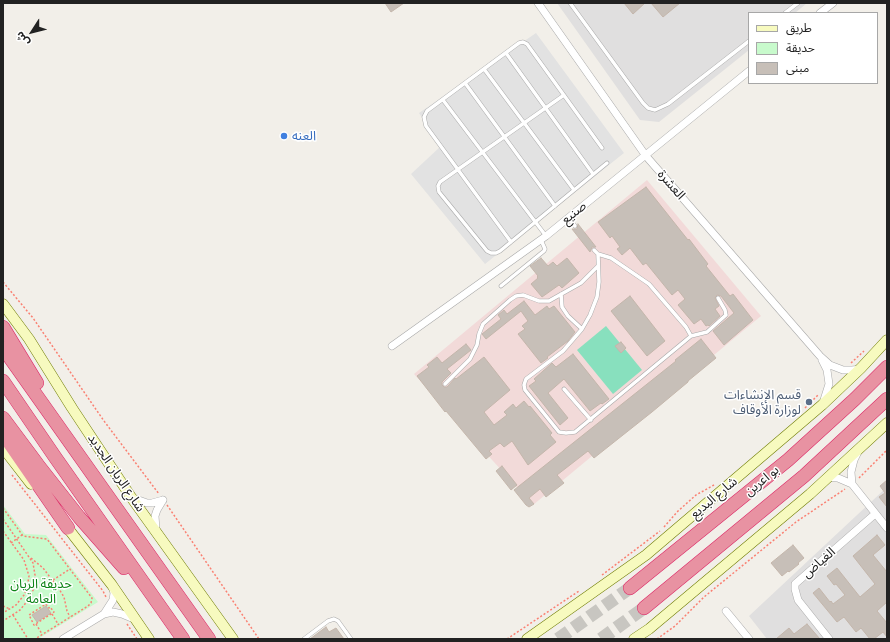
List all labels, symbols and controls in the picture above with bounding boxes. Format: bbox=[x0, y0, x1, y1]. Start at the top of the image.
north arrow bbox=[12, 12, 52, 52]
legend bbox=[748, 12, 878, 84]
text: طريق bbox=[786, 19, 812, 36]
text: ش bbox=[11, 29, 32, 50]
text: حديقة bbox=[786, 39, 815, 56]
text: مبنى bbox=[786, 59, 809, 76]
place label: العنه bbox=[292, 128, 316, 144]
marker: العنه bbox=[279, 131, 289, 141]
street label: العشرة bbox=[654, 167, 688, 203]
street label: صنيع bbox=[558, 198, 590, 228]
place label: قسم الإنشاءات لوزارة الأوقاف bbox=[724, 387, 801, 418]
marker: قسم الإنشاءات لوزارة الأوقاف bbox=[804, 397, 814, 407]
street label: شارع الريان الجديد bbox=[84, 431, 148, 515]
street label: بو اعرين bbox=[742, 462, 782, 500]
street label: شارع البديع bbox=[687, 474, 741, 522]
street label: الغياض bbox=[799, 544, 839, 582]
park label: حديقة الريان العامة bbox=[10, 576, 72, 607]

